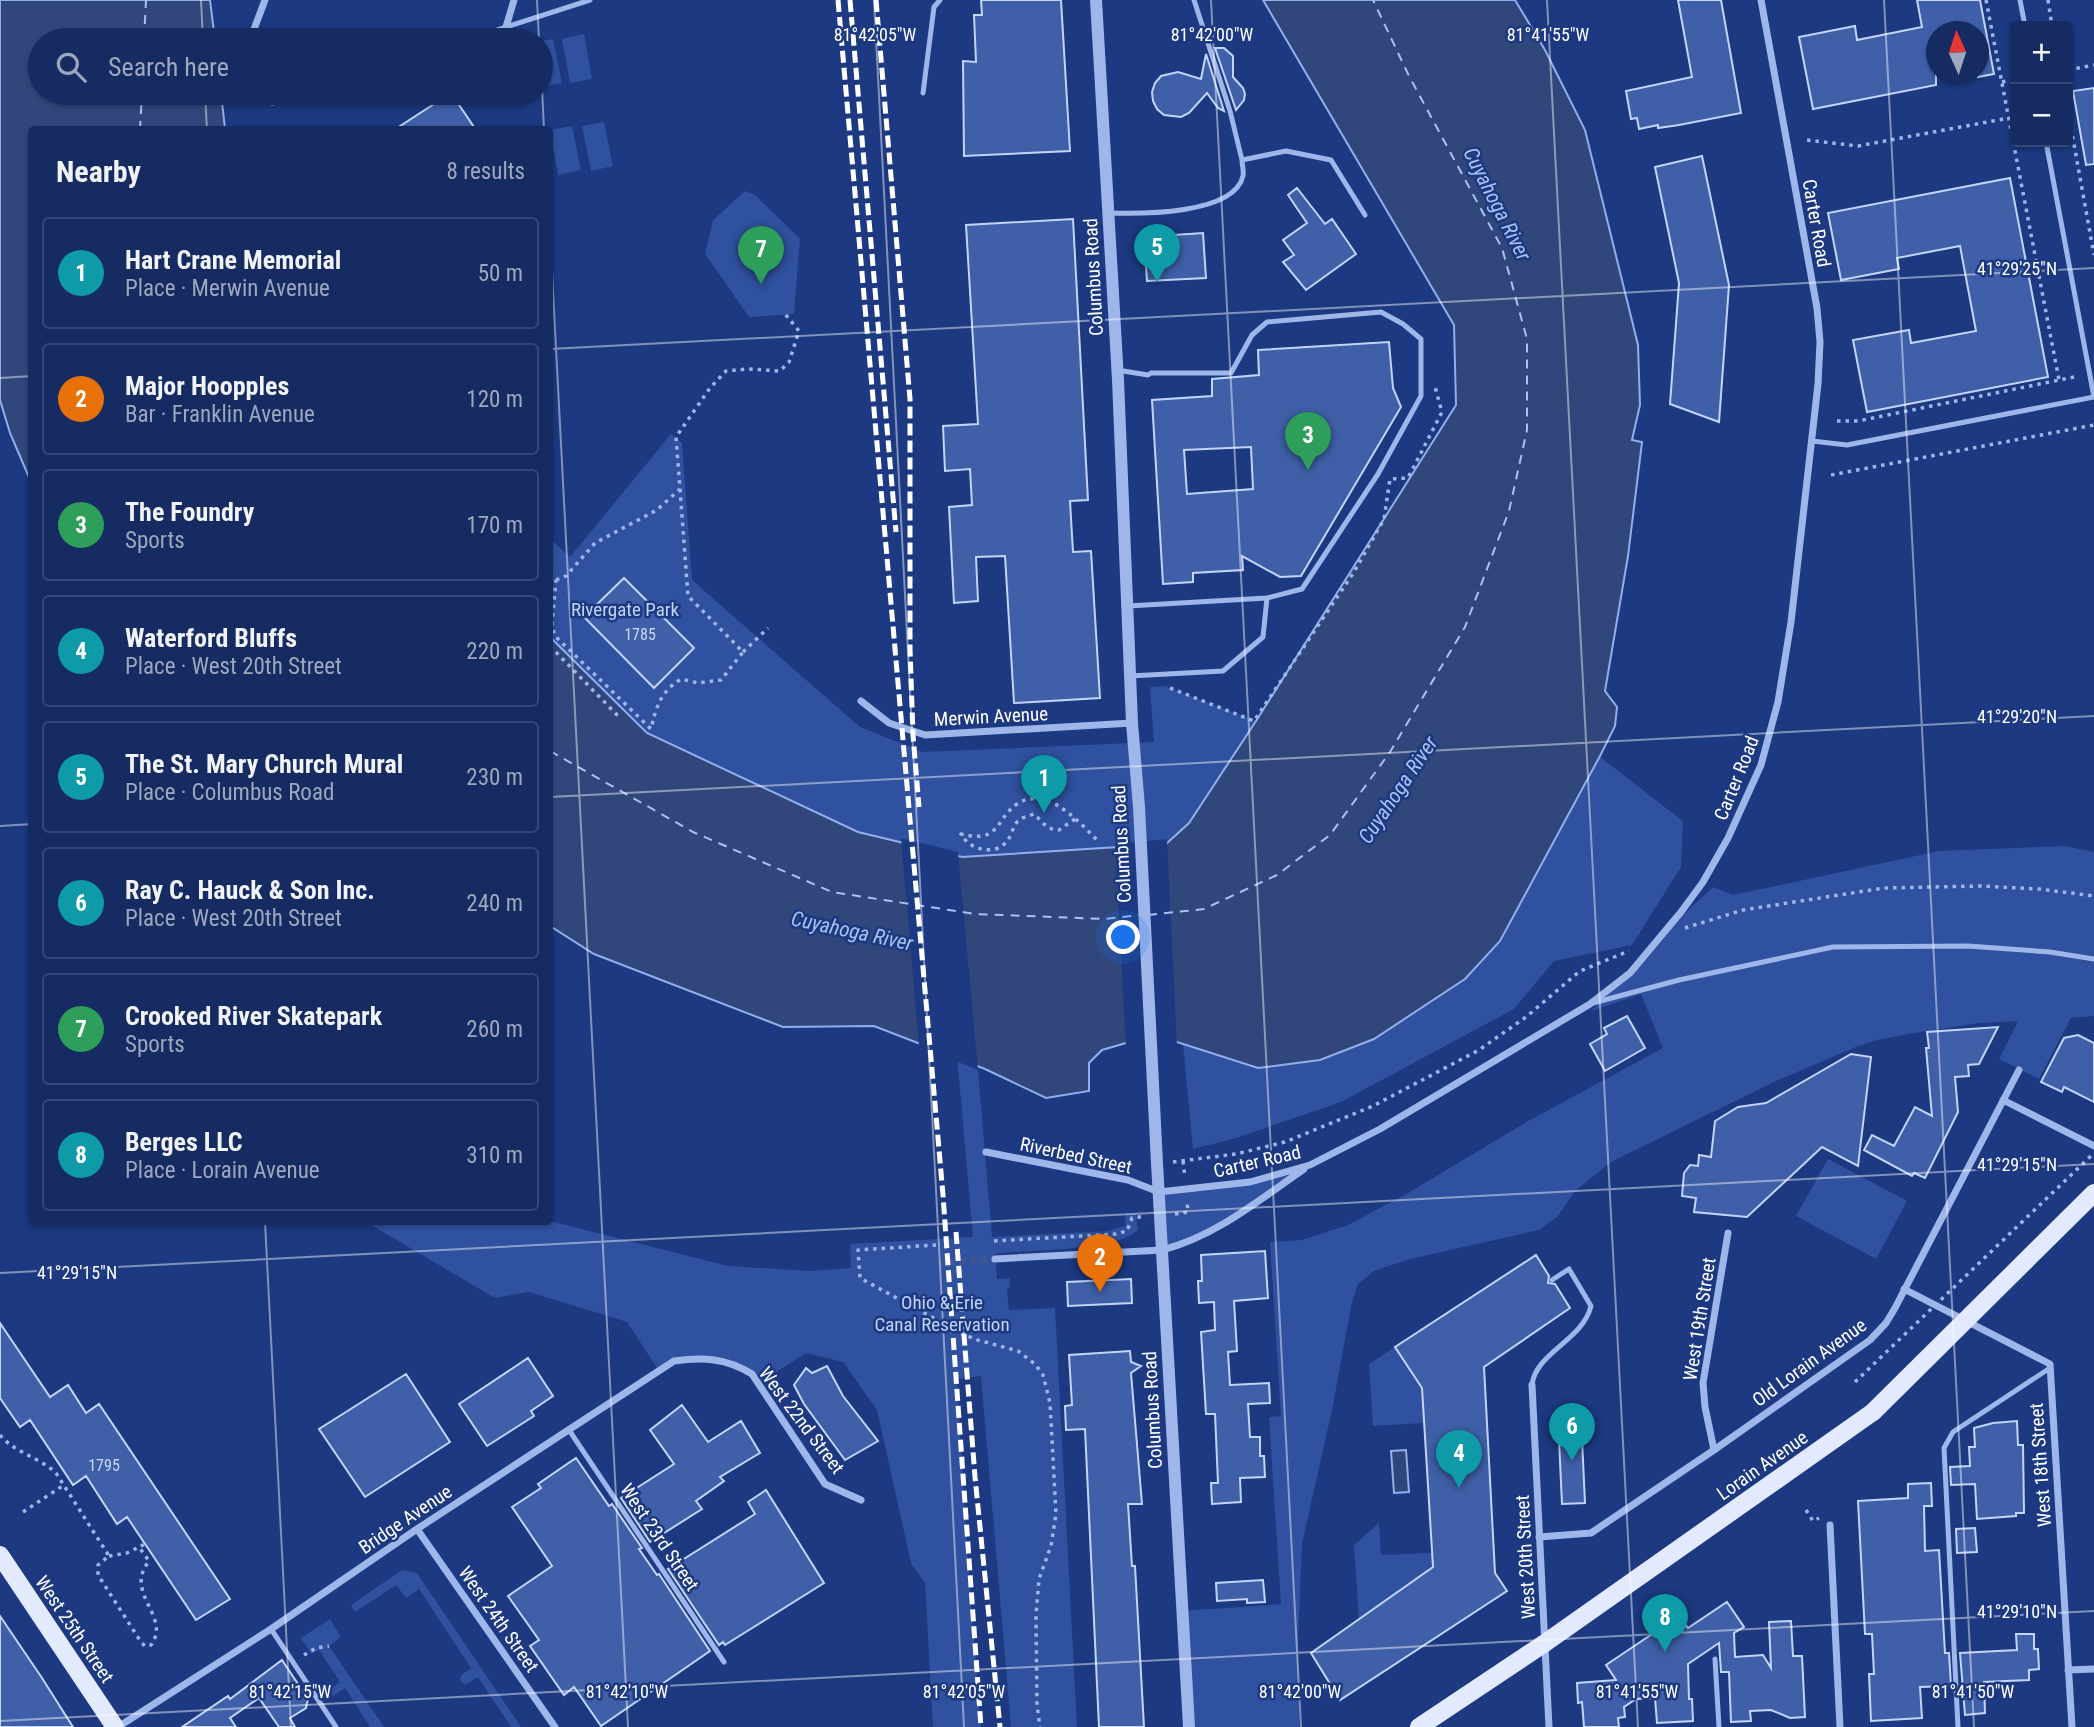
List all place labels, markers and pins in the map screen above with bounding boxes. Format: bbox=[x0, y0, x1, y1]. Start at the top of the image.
pin: 5 bbox=[1134, 224, 1180, 282]
pin: 7 bbox=[738, 226, 784, 284]
pin: 3 bbox=[1285, 412, 1331, 470]
pin: 1 bbox=[1021, 755, 1067, 813]
pin: 2 bbox=[1077, 1234, 1123, 1292]
pin: 6 bbox=[1549, 1403, 1595, 1461]
pin: 4 bbox=[1436, 1430, 1482, 1488]
pin: 8 bbox=[1642, 1594, 1688, 1652]

